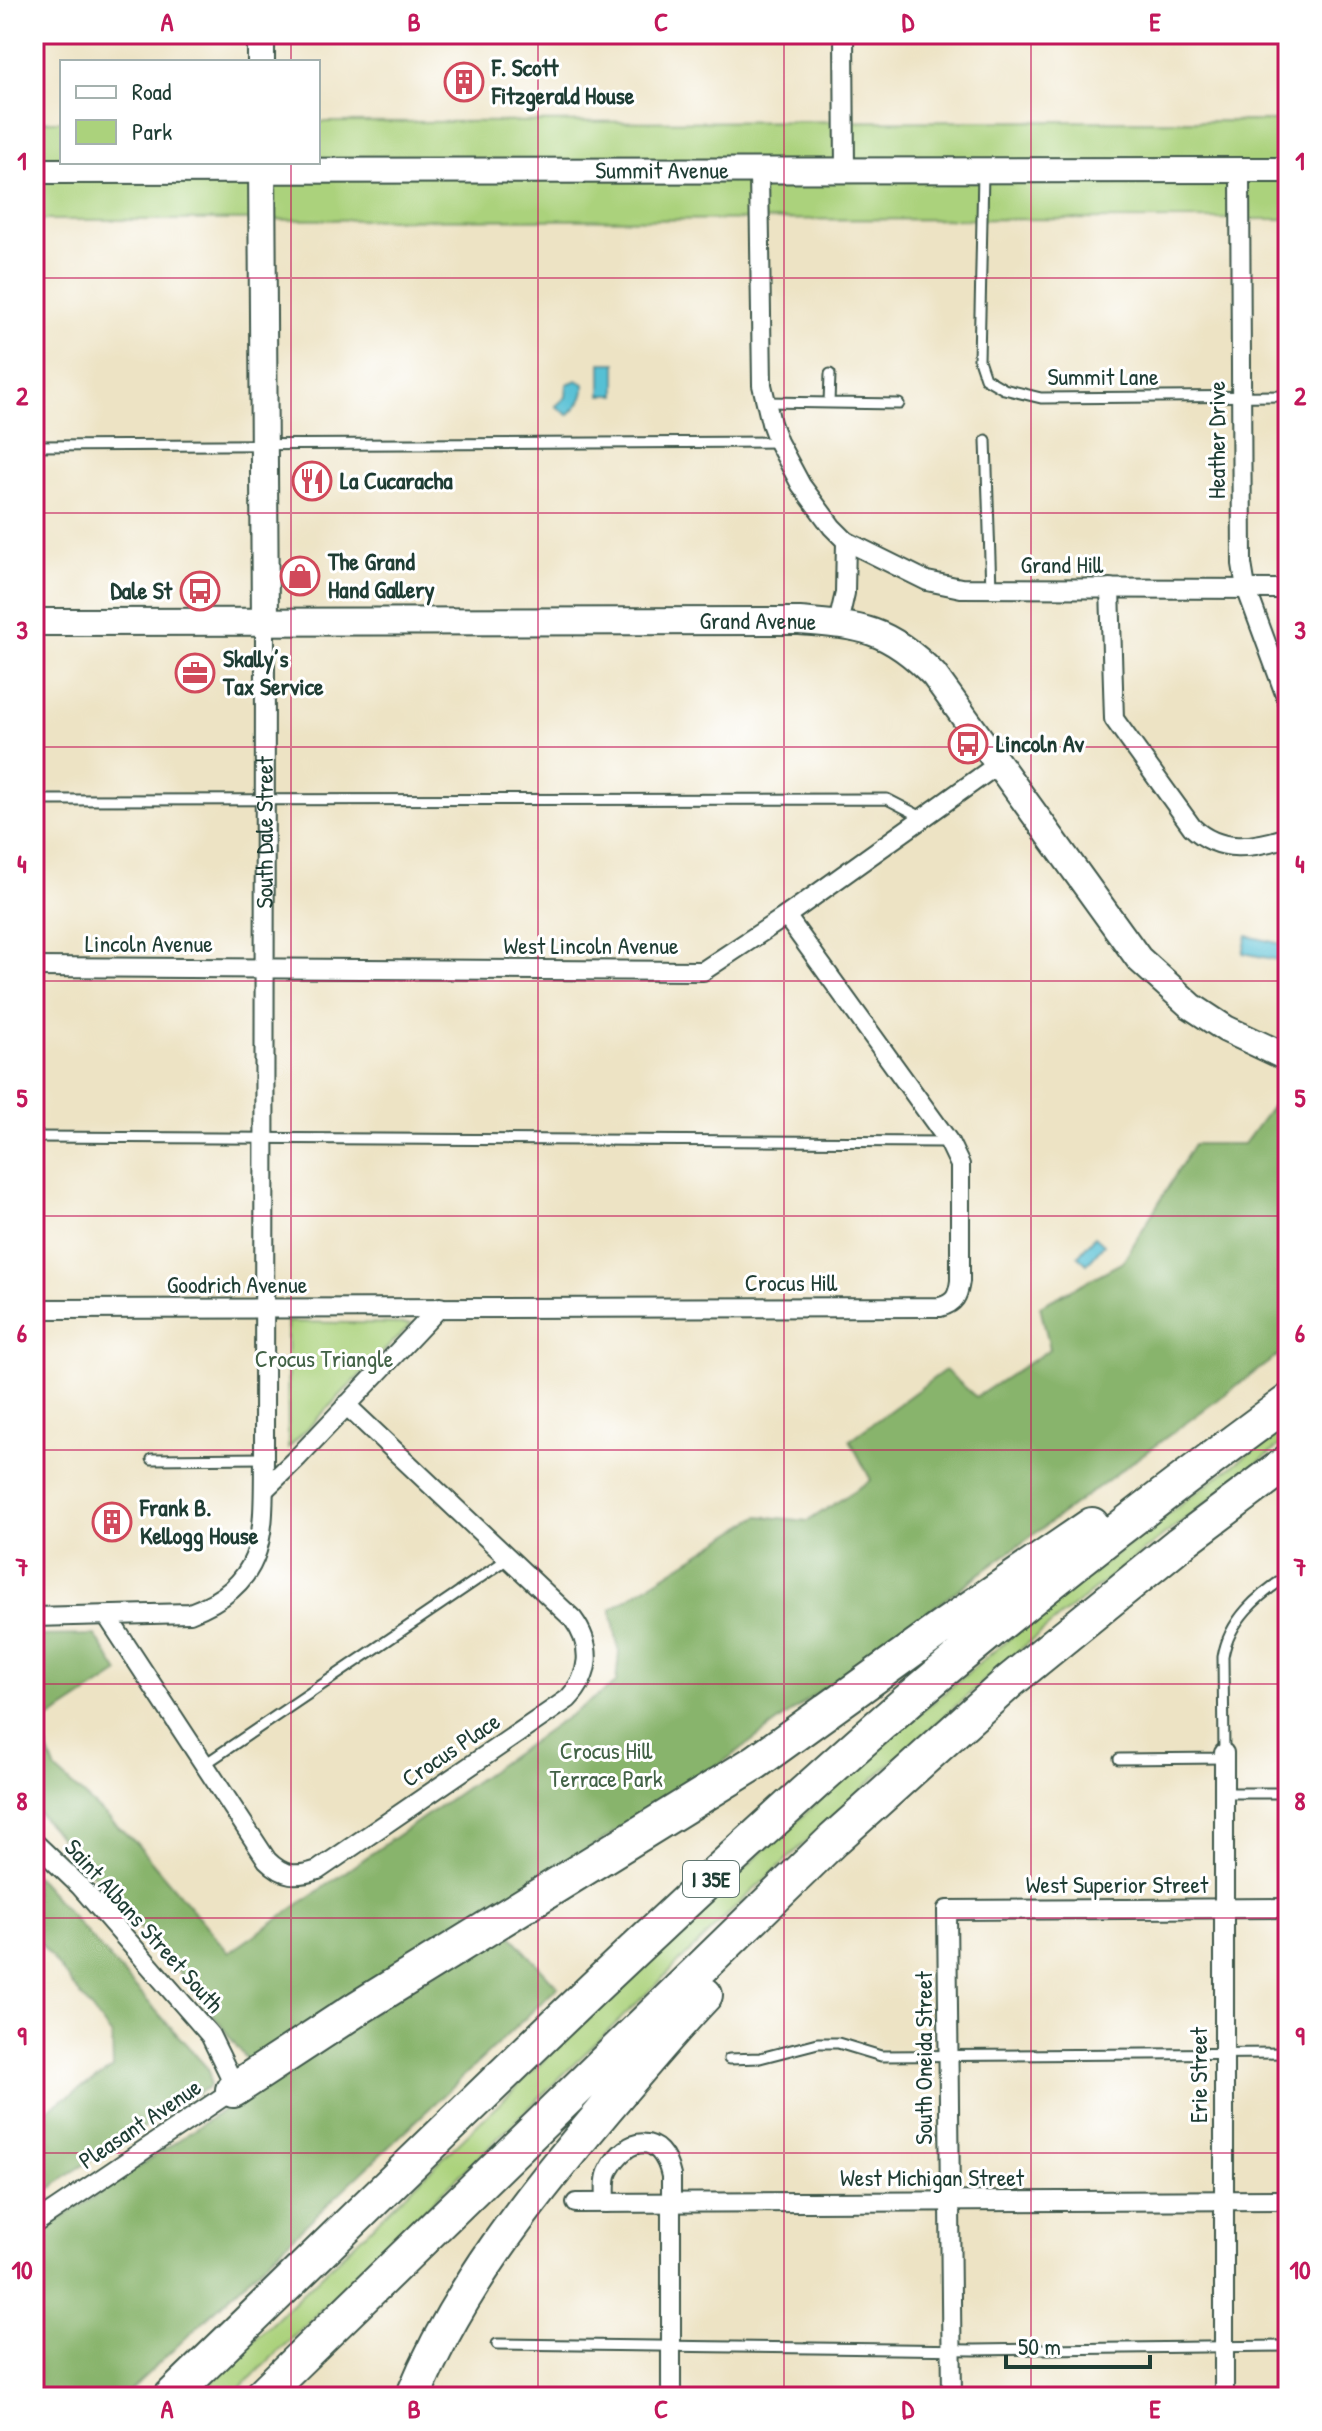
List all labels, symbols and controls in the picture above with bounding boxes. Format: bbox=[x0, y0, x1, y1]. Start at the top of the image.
text: A bbox=[161, 4, 174, 39]
text: B bbox=[407, 4, 421, 39]
text: C bbox=[654, 4, 668, 39]
text: D bbox=[902, 4, 915, 39]
text: E bbox=[1149, 4, 1161, 39]
place label: F. Scott Fitzgerald House bbox=[491, 51, 635, 112]
legend bbox=[60, 60, 320, 164]
building icon: F. Scott Fitzgerald House bbox=[443, 61, 485, 103]
text: Road bbox=[132, 75, 171, 107]
text: Park bbox=[132, 115, 172, 147]
text: 1 bbox=[17, 143, 27, 178]
text: 1 bbox=[1295, 143, 1305, 178]
street label: Summit Avenue bbox=[595, 153, 729, 186]
street label: Summit Lane bbox=[1047, 360, 1159, 392]
text: 2 bbox=[16, 378, 29, 413]
text: 2 bbox=[1294, 378, 1307, 413]
street label: Heather Drive bbox=[1200, 381, 1232, 499]
restaurant icon: La Cucaracha bbox=[291, 460, 333, 502]
place label: La Cucaracha bbox=[340, 464, 453, 496]
place label: The Grand Hand Gallery bbox=[327, 545, 435, 606]
street label: Grand Hill bbox=[1021, 548, 1104, 580]
shop icon: The Grand Hand Gallery bbox=[279, 555, 321, 597]
bus stop icon: Dale St bbox=[179, 570, 221, 612]
place label: Dale St bbox=[110, 574, 173, 606]
street label: Grand Avenue bbox=[700, 604, 818, 637]
text: 3 bbox=[16, 612, 28, 647]
text: 3 bbox=[1294, 612, 1306, 647]
place label: Skally’s Tax Service bbox=[222, 642, 324, 702]
office icon: Skally’s Tax Service bbox=[174, 652, 216, 694]
bus stop icon: Lincoln Av bbox=[947, 723, 989, 765]
place label: Lincoln Av bbox=[996, 727, 1085, 759]
street label: South Dale Street bbox=[248, 755, 280, 909]
text: 4 bbox=[17, 846, 27, 881]
text: 4 bbox=[1295, 846, 1305, 881]
street label: Lincoln Avenue bbox=[85, 927, 213, 959]
street label: West Lincoln Avenue bbox=[503, 929, 679, 961]
text: 5 bbox=[17, 1080, 28, 1115]
text: 5 bbox=[1295, 1080, 1306, 1115]
street label: Crocus Hill bbox=[745, 1266, 838, 1298]
street label: Goodrich Avenue bbox=[167, 1268, 308, 1300]
text: 6 bbox=[17, 1315, 28, 1350]
text: 6 bbox=[1295, 1315, 1306, 1350]
park label: Crocus Triangle bbox=[255, 1342, 394, 1374]
place label: Frank B. Kellogg House bbox=[139, 1491, 259, 1552]
building icon: Frank B. Kellogg House bbox=[91, 1501, 133, 1543]
text: 7 bbox=[15, 1549, 29, 1584]
text: 7 bbox=[1293, 1549, 1307, 1584]
street label: Crocus Place bbox=[395, 1704, 506, 1794]
park label: Crocus Hill Terrace Park bbox=[549, 1734, 663, 1794]
text: 8 bbox=[16, 1783, 28, 1818]
text: 8 bbox=[1294, 1783, 1306, 1818]
street label: Saint Albans Street South bbox=[58, 1832, 231, 2019]
road number: I 35E bbox=[683, 1861, 739, 1897]
street label: West Superior Street bbox=[1026, 1868, 1209, 1900]
street label: South Oneida Street bbox=[907, 1971, 939, 2145]
text: 9 bbox=[17, 2018, 27, 2053]
text: 9 bbox=[1295, 2018, 1305, 2053]
street label: Erie Street bbox=[1182, 2026, 1214, 2123]
street label: Pleasant Avenue bbox=[72, 2070, 207, 2176]
street label: West Michigan Street bbox=[840, 2161, 1025, 2193]
text: 10 bbox=[11, 2252, 33, 2287]
text: 10 bbox=[1289, 2252, 1311, 2287]
scale bar bbox=[1006, 2319, 1150, 2369]
text: 50 m bbox=[1018, 2330, 1061, 2362]
text: A bbox=[161, 2391, 174, 2426]
text: B bbox=[407, 2391, 421, 2426]
text: C bbox=[654, 2391, 668, 2426]
text: D bbox=[902, 2391, 915, 2426]
text: E bbox=[1149, 2391, 1161, 2426]

